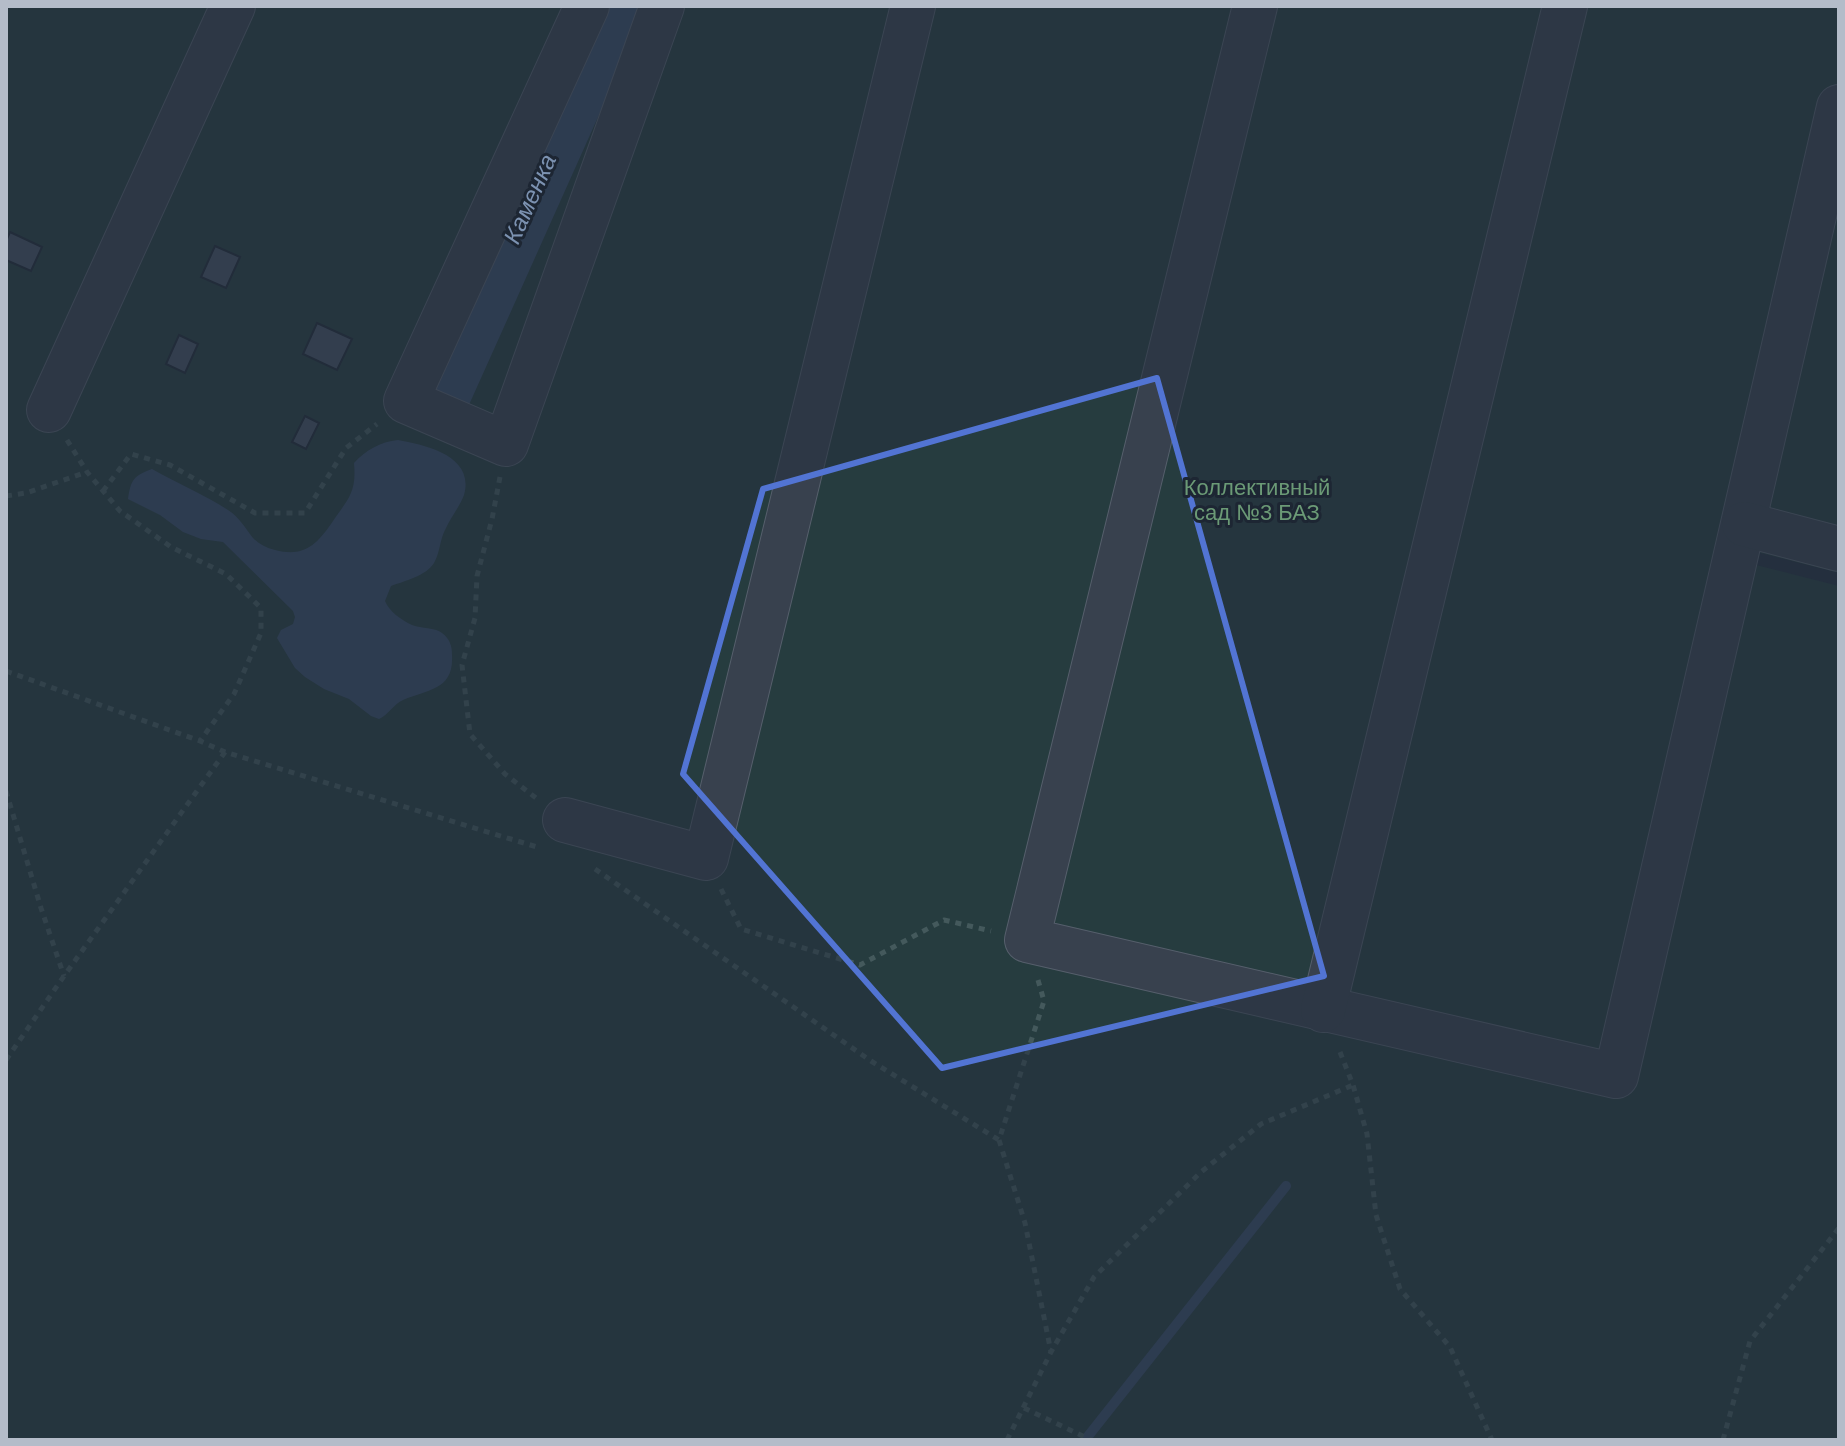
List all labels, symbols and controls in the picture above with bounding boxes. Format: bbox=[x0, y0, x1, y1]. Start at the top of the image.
water label: Каменка bbox=[498, 150, 561, 248]
park label: Коллективный сад №3 БАЗ bbox=[1184, 475, 1330, 525]

